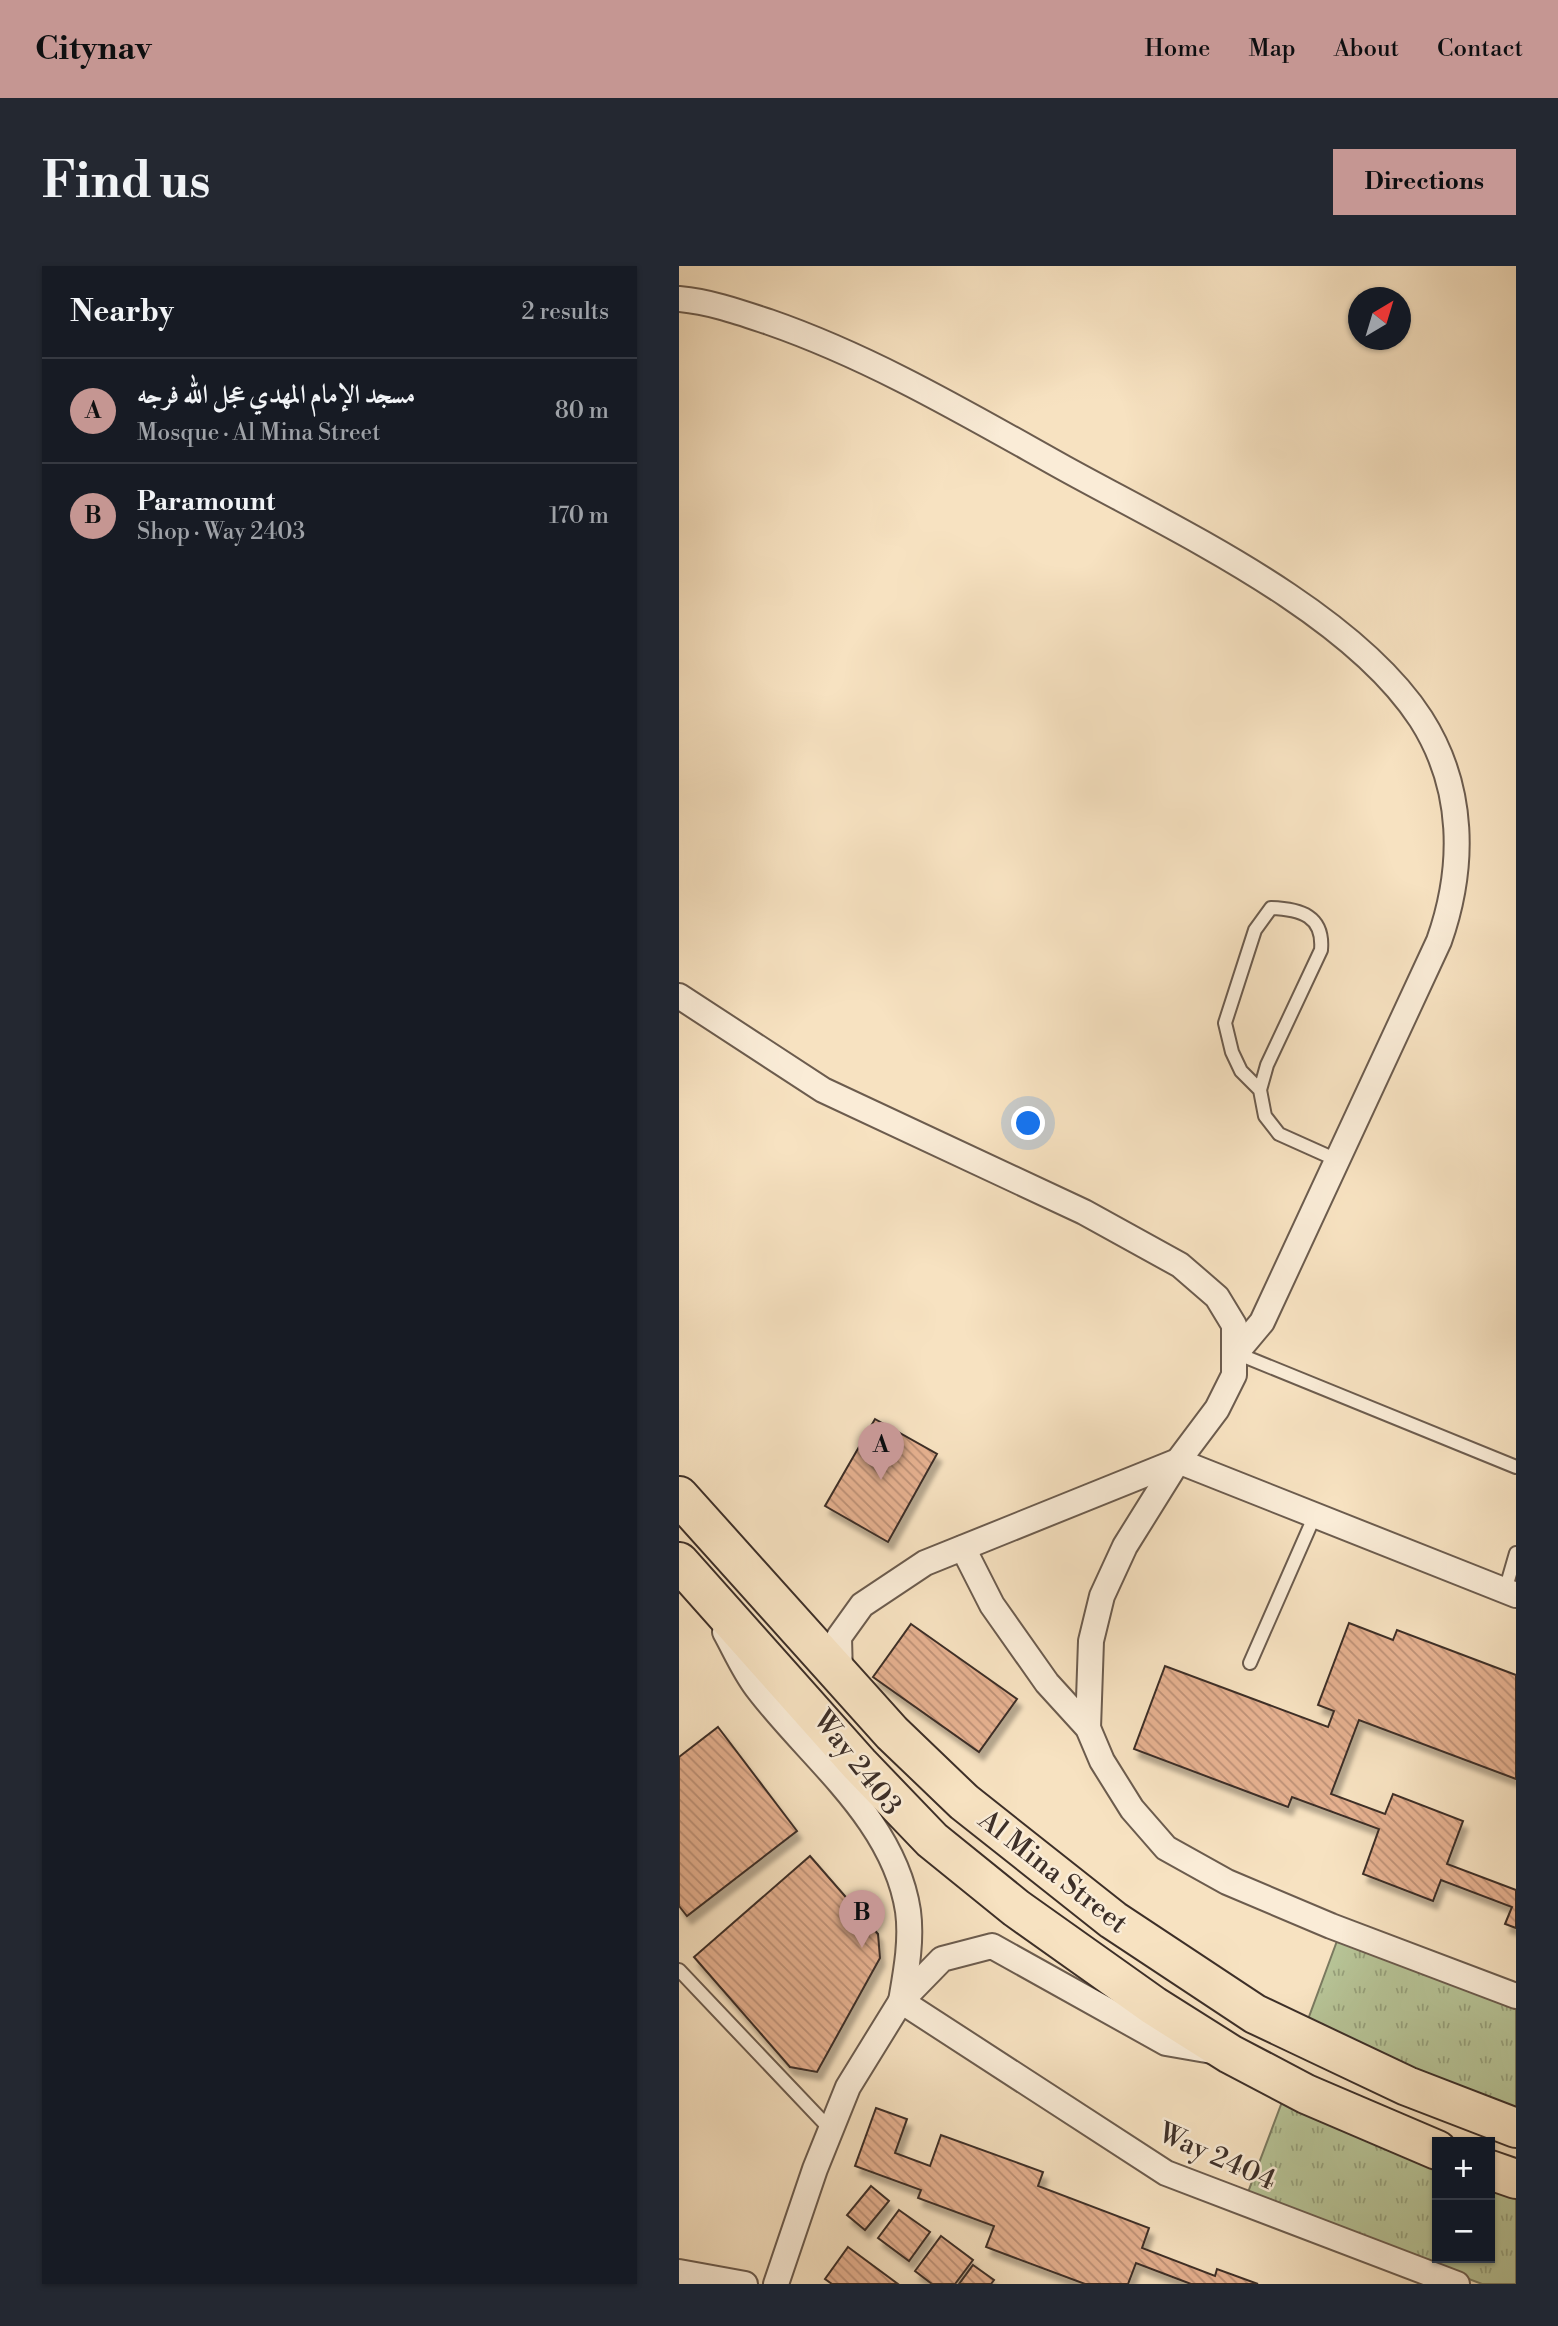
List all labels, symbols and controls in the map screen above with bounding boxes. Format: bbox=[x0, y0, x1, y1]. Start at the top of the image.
text: Citynav bbox=[35, 29, 152, 70]
text: Home bbox=[1145, 34, 1210, 64]
text: Map bbox=[1248, 34, 1296, 64]
text: About bbox=[1334, 34, 1399, 64]
text: Contact bbox=[1437, 34, 1523, 64]
button: Directions bbox=[1333, 149, 1516, 215]
text: Find us bbox=[42, 152, 211, 213]
north arrow bbox=[1348, 287, 1411, 350]
text: Nearby bbox=[70, 293, 174, 331]
text: 2 results bbox=[522, 298, 609, 326]
text: مسجد الإمام المهدي عجل الله فرجه bbox=[137, 379, 415, 411]
text: A bbox=[85, 397, 101, 425]
text: 80 m bbox=[555, 397, 609, 425]
text: Mosque · Al Mina Street bbox=[137, 419, 380, 447]
text: Paramount bbox=[137, 486, 275, 518]
text: B bbox=[84, 502, 102, 530]
text: 170 m bbox=[549, 502, 609, 530]
text: Shop · Way 2403 bbox=[137, 518, 305, 546]
your location bbox=[1011, 1106, 1045, 1140]
pin: A bbox=[858, 1422, 904, 1480]
street label: Way 2403 bbox=[804, 1703, 909, 1823]
street label: Al Mina Street bbox=[971, 1802, 1135, 1941]
pin: B bbox=[839, 1890, 885, 1948]
street label: Way 2404 bbox=[1152, 2115, 1281, 2198]
map controls bbox=[1432, 2137, 1495, 2263]
button: + bbox=[1432, 2137, 1495, 2200]
button: − bbox=[1432, 2200, 1495, 2263]

